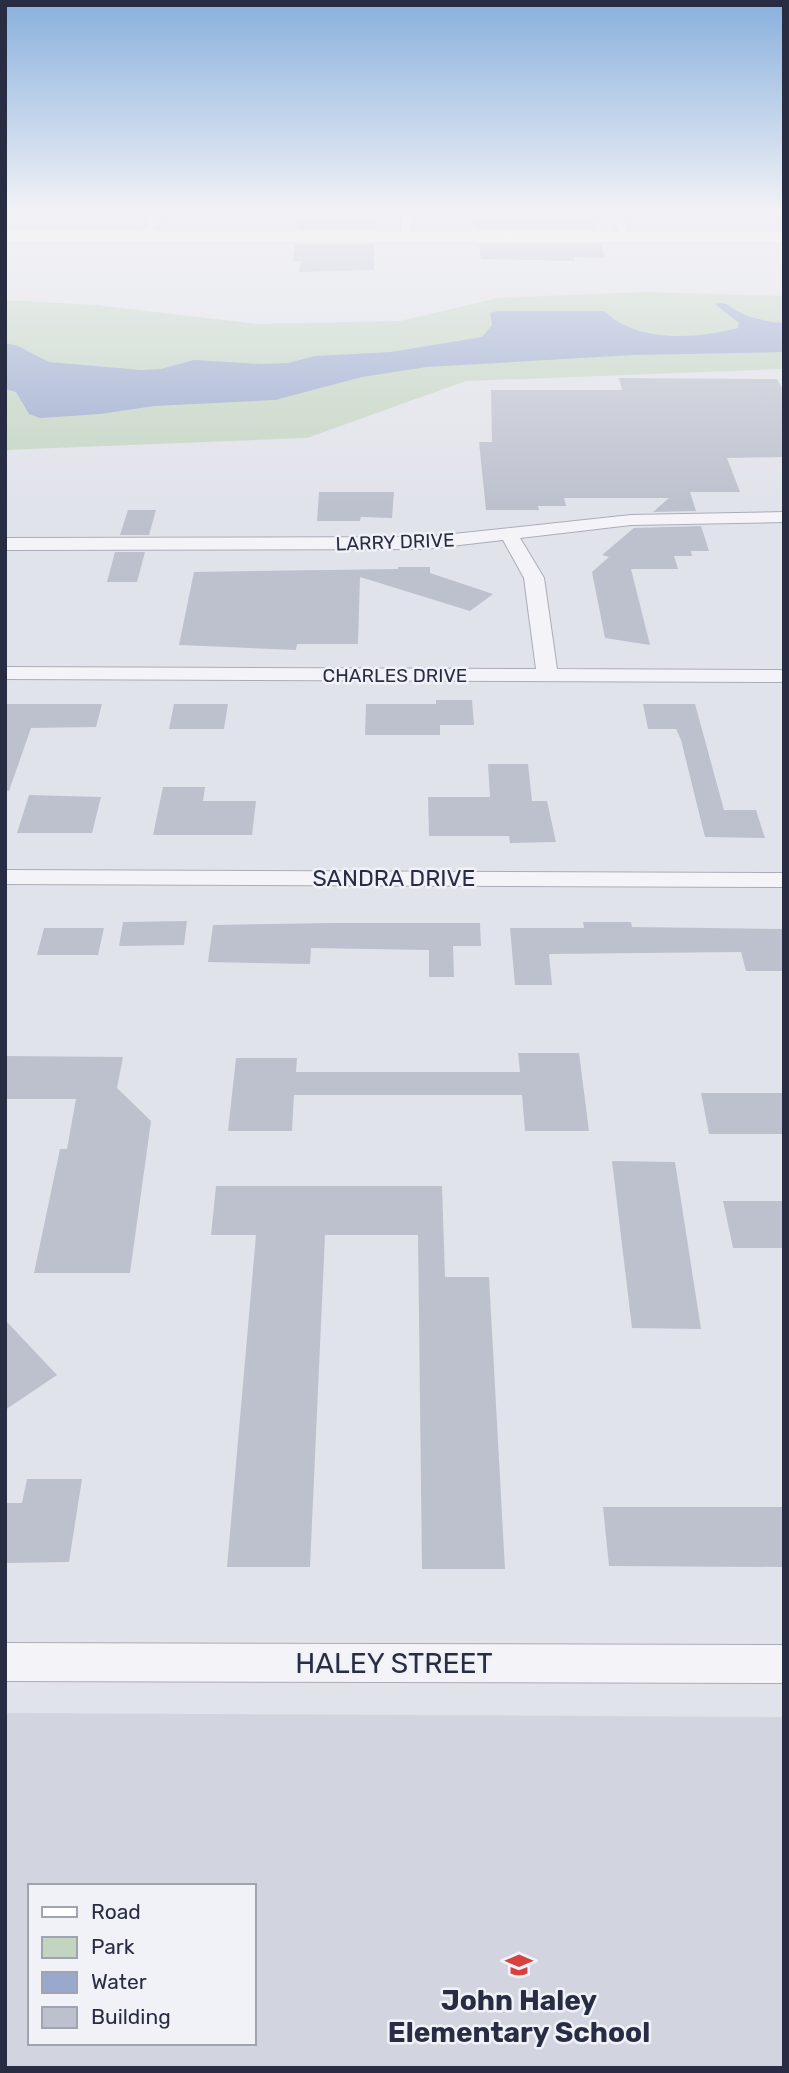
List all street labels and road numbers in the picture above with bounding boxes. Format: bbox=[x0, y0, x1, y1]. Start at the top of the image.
street label: LARRY DRIVE bbox=[335, 528, 455, 556]
street label: CHARLES DRIVE bbox=[323, 664, 467, 687]
street label: SANDRA DRIVE bbox=[312, 864, 476, 892]
street label: HALEY STREET bbox=[295, 1647, 493, 1680]

